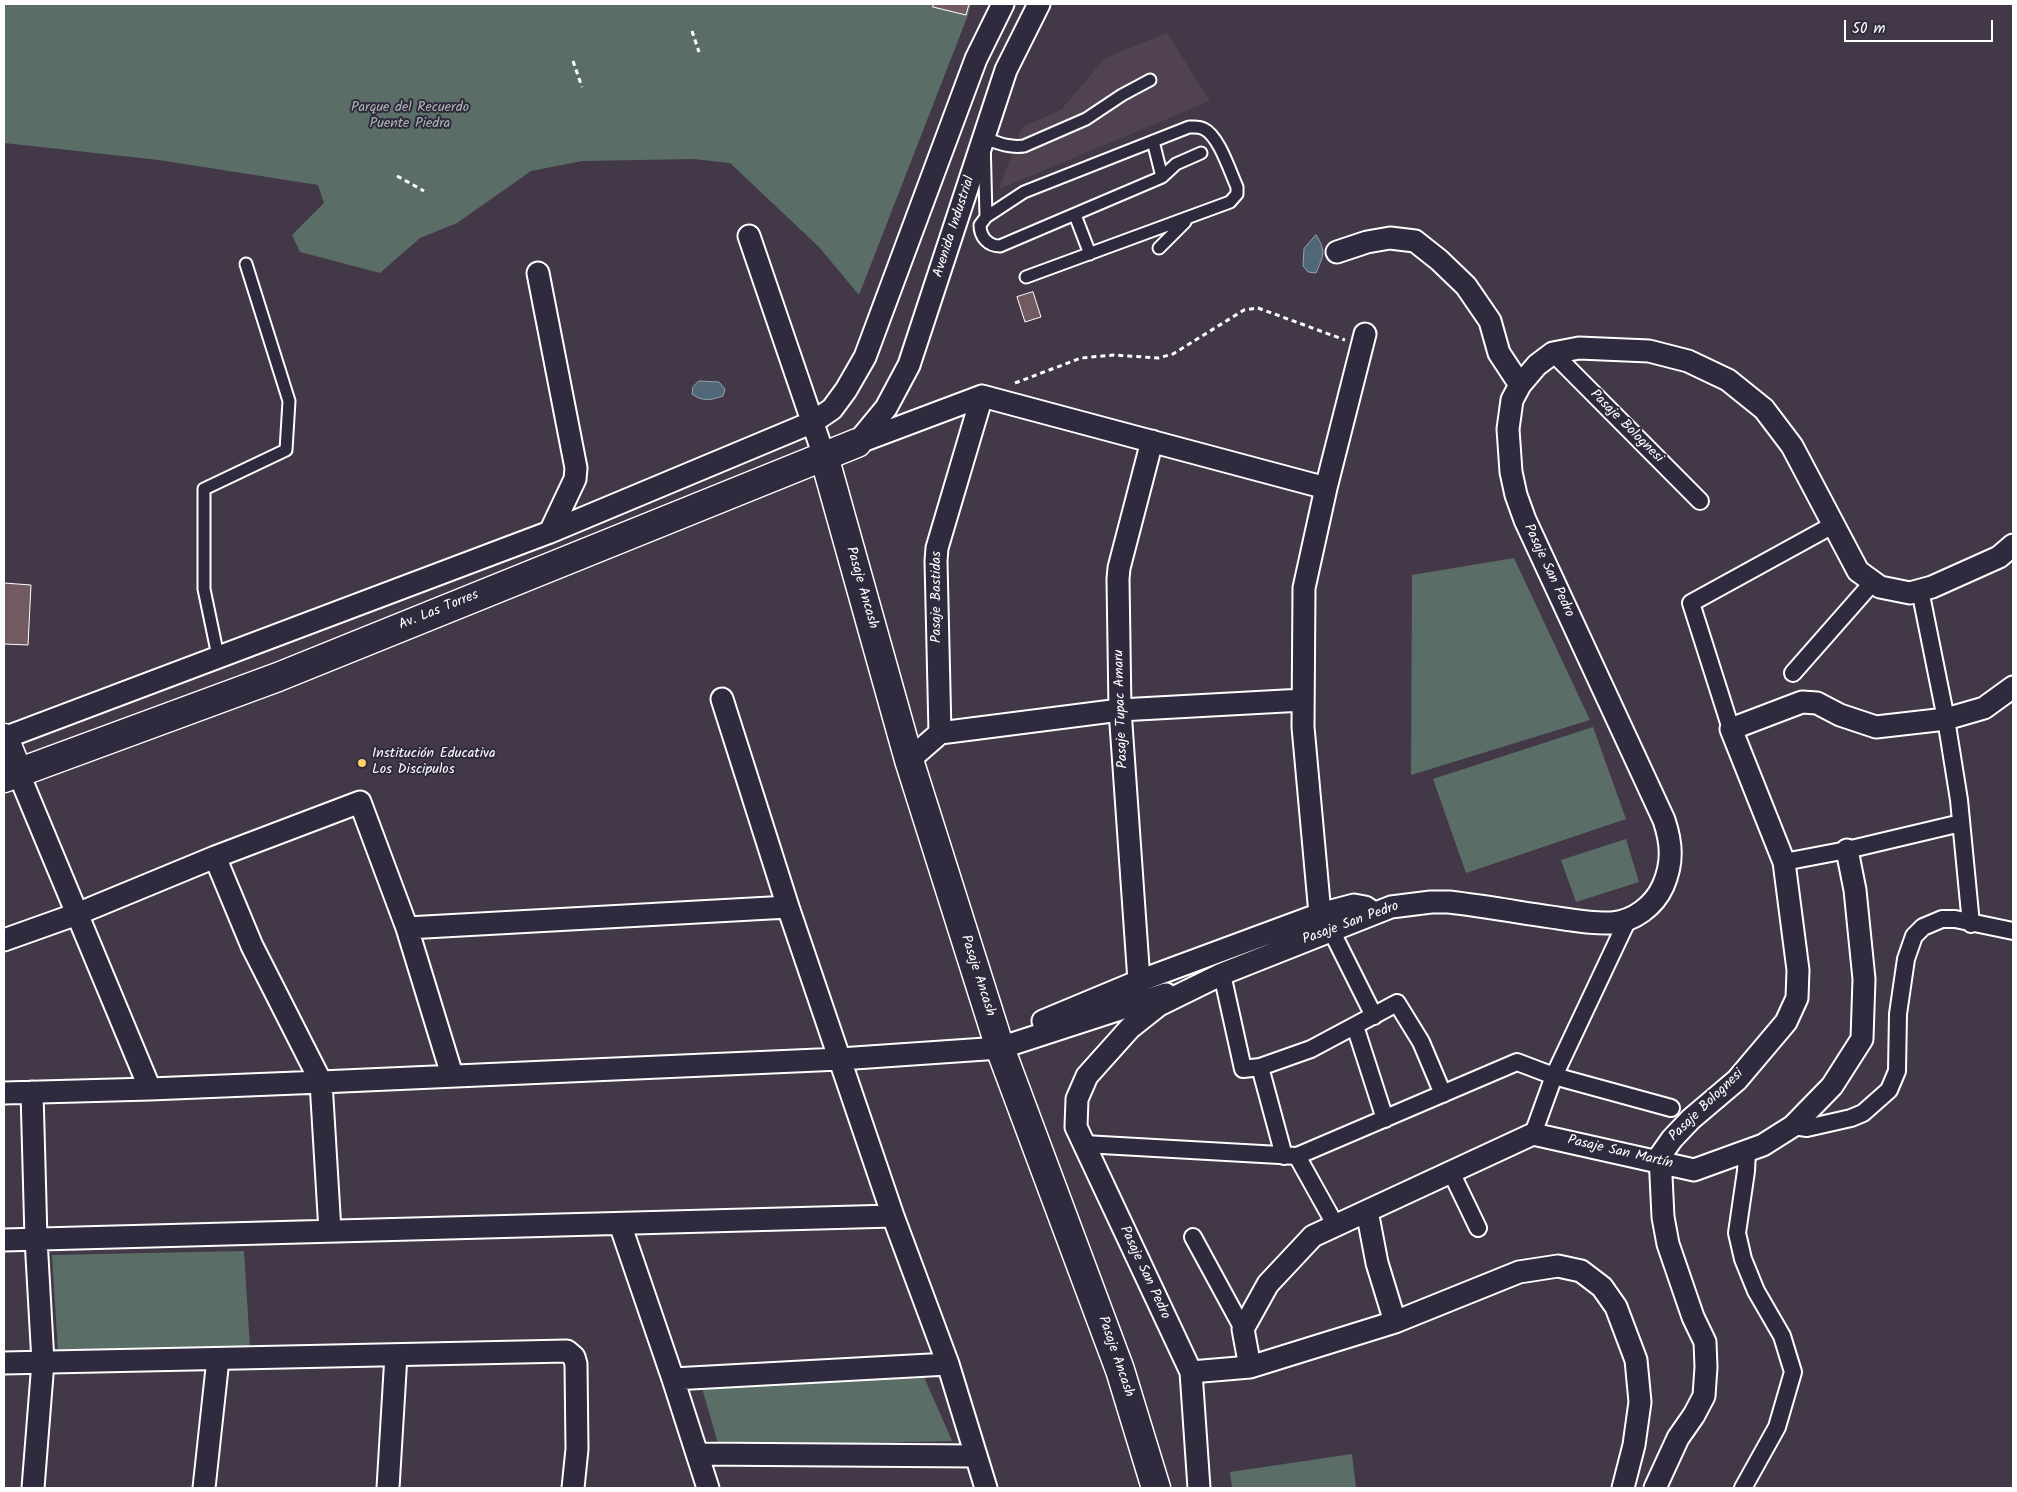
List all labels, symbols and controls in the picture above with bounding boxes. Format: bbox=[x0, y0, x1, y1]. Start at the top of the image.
scale bar bbox=[1847, 10, 1996, 42]
text: 50 m bbox=[1852, 17, 1886, 41]
park label: Parque del Recuerdo Puente Piedra bbox=[351, 101, 469, 134]
street label: Avenida Industrial bbox=[931, 174, 979, 280]
street label: Pasaje Bolognesi bbox=[1586, 387, 1666, 467]
street label: Pasaje San Pedro bbox=[1519, 522, 1577, 620]
street label: Pasaje Ancash bbox=[841, 545, 881, 631]
street label: Pasaje Bastidas bbox=[930, 551, 946, 643]
street label: Av. Las Torres bbox=[397, 587, 481, 635]
street label: Pasaje Tupac Amaru bbox=[1112, 649, 1132, 769]
place label: Institución Educativa Los Discipulos bbox=[372, 747, 496, 780]
marker: Institución Educativa Los Discipulos bbox=[356, 757, 368, 769]
street label: Pasaje San Pedro bbox=[1301, 899, 1401, 949]
street label: Pasaje Ancash bbox=[956, 933, 998, 1019]
street label: Pasaje Bolognesi bbox=[1666, 1066, 1748, 1146]
street label: Pasaje San Martín bbox=[1566, 1133, 1674, 1173]
street label: Pasaje San Pedro bbox=[1115, 1224, 1173, 1322]
street label: Pasaje Ancash bbox=[1093, 1314, 1137, 1400]

